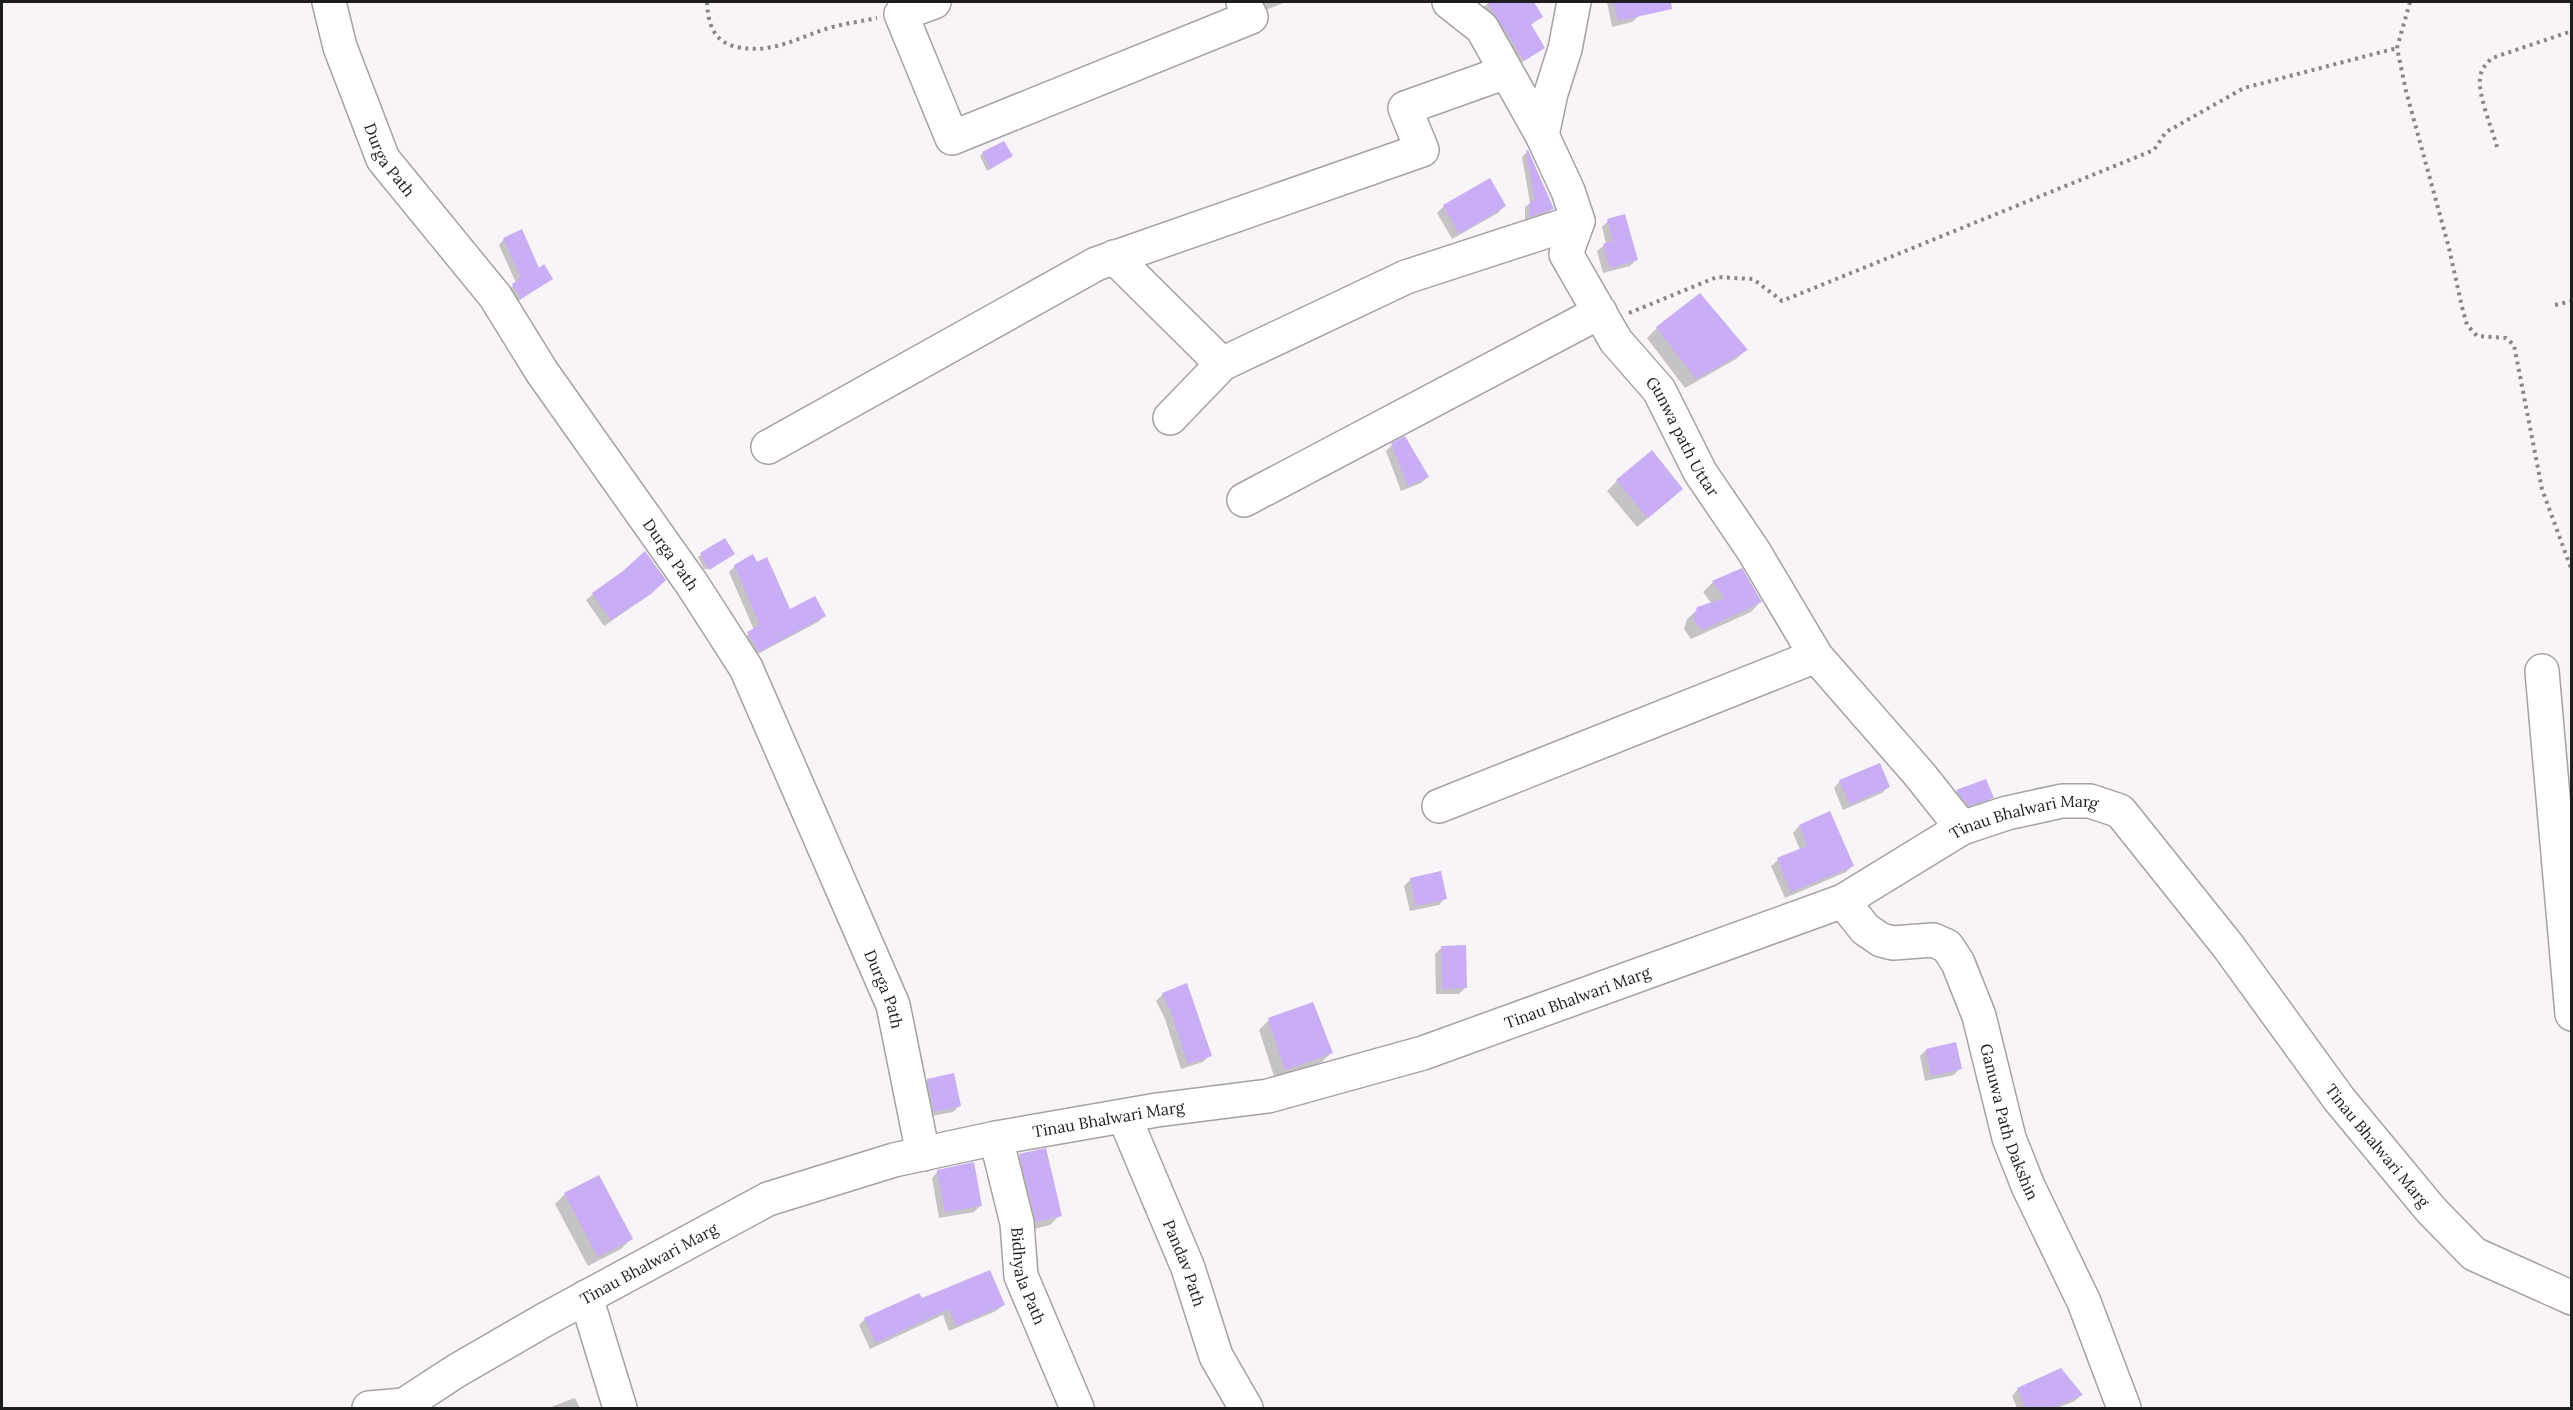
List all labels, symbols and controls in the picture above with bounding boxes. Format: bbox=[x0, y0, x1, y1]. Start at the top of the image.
street label: Durga Path bbox=[360, 120, 420, 201]
street label: Gunwa path Uttar bbox=[1642, 372, 1724, 500]
street label: Durga Path bbox=[639, 515, 704, 594]
street label: Tinau Bhalwari Marg bbox=[1946, 791, 2103, 843]
street label: Durga Path bbox=[860, 947, 908, 1031]
street label: Tinau Bhalwari Marg bbox=[1502, 961, 1654, 1033]
street label: Ganuwa Path Dakshin bbox=[1976, 1042, 2043, 1203]
street label: Tinau Bhalwari Marg bbox=[2321, 1080, 2435, 1212]
street label: Tinau Bhalwari Marg bbox=[1031, 1096, 1187, 1141]
street label: Pandav Path bbox=[1159, 1217, 1210, 1309]
street label: Tinau Bhalwari Marg bbox=[576, 1218, 722, 1309]
street label: Bidhyala Path bbox=[1007, 1226, 1050, 1328]

